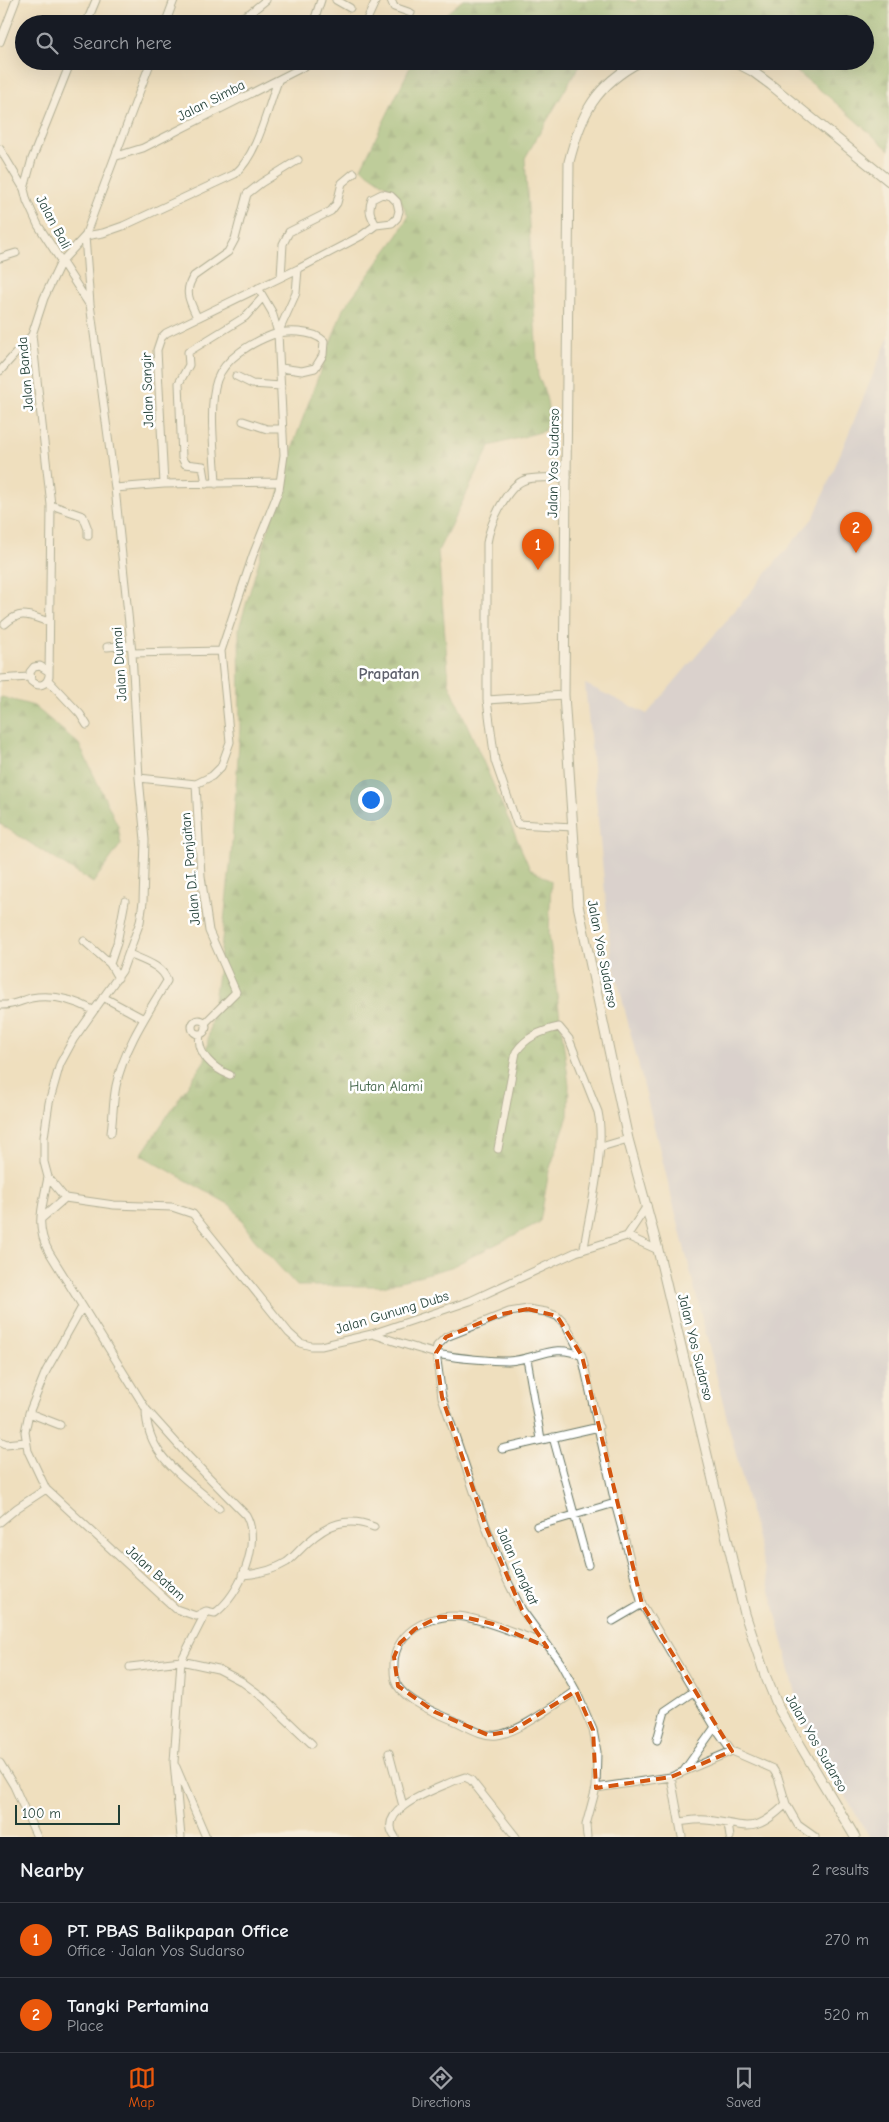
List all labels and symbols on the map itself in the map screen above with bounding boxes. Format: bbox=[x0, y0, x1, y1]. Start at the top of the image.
street label: Jalan Simba bbox=[175, 76, 248, 125]
street label: Jalan Bali bbox=[32, 192, 75, 252]
street label: Jalan Banda bbox=[14, 336, 37, 412]
street label: Jalan Sangir bbox=[138, 352, 157, 428]
street label: Jalan Yos Sudarso bbox=[544, 408, 563, 518]
pin: 2 bbox=[840, 512, 872, 553]
pin: 1 bbox=[522, 529, 554, 570]
street label: Jalan Dumai bbox=[108, 626, 131, 702]
district label: Prapatan bbox=[358, 665, 420, 683]
your location bbox=[358, 787, 384, 813]
street label: Jalan D.I. Panjaitan bbox=[177, 812, 204, 926]
street label: Jalan Yos Sudarso bbox=[584, 899, 621, 1010]
park label: Hutan Alami bbox=[349, 1078, 423, 1095]
street label: Jalan Gunung Dubs bbox=[334, 1287, 451, 1338]
street label: Jalan Yos Sudarso bbox=[674, 1292, 717, 1402]
street label: Jalan Langkat bbox=[493, 1525, 543, 1609]
street label: Jalan Batam bbox=[122, 1542, 189, 1605]
street label: Jalan Yos Sudarso bbox=[782, 1691, 851, 1795]
scale bar bbox=[15, 1802, 120, 1825]

